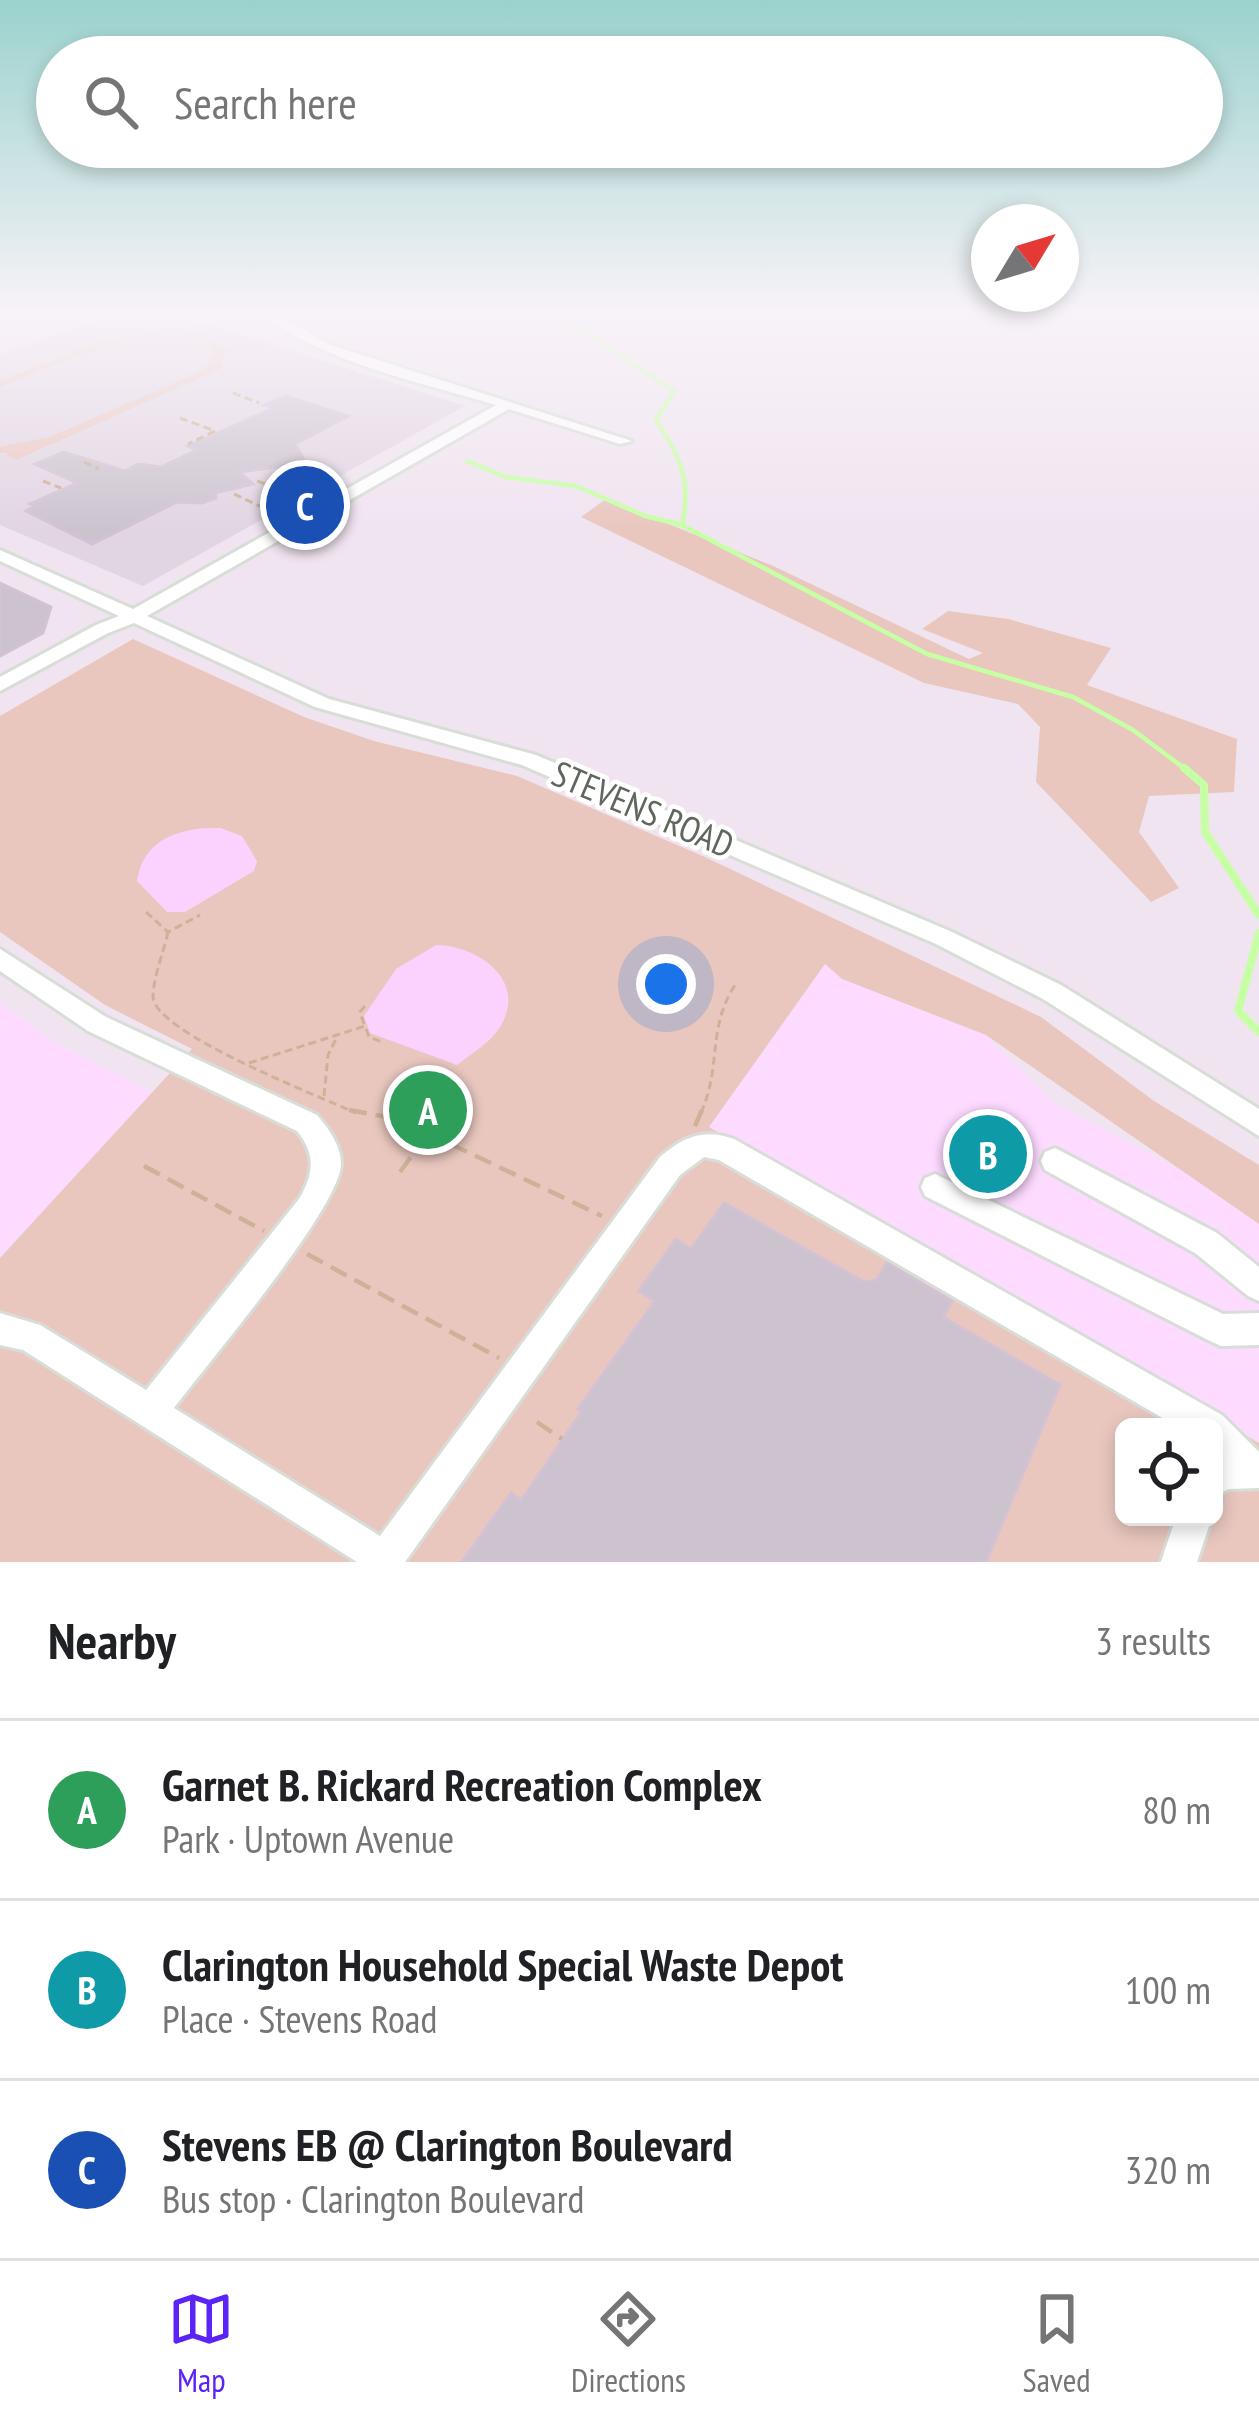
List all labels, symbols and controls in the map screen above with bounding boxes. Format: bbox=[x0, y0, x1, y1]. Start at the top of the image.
search box bbox=[36, 36, 1223, 168]
icon: search bbox=[78, 69, 144, 135]
text: Search here bbox=[174, 73, 357, 131]
north arrow bbox=[971, 204, 1079, 312]
pin: C bbox=[266, 460, 344, 550]
street label: STEVENS ROAD bbox=[545, 749, 741, 868]
your location bbox=[636, 954, 696, 1014]
pin: A bbox=[389, 1065, 467, 1155]
pin: B bbox=[949, 1109, 1027, 1199]
map controls bbox=[1115, 1418, 1223, 1526]
button: locate bbox=[1115, 1418, 1223, 1526]
text: Nearby bbox=[48, 1607, 176, 1673]
text: 3 results bbox=[1095, 1615, 1211, 1666]
text: Garnet B. Rickard Recreation Complex bbox=[162, 1755, 762, 1813]
text: A bbox=[77, 1784, 97, 1835]
text: 80 m bbox=[1142, 1784, 1211, 1835]
text: Park · Uptown Avenue bbox=[162, 1813, 454, 1864]
text: Clarington Household Special Waste Depot bbox=[162, 1935, 843, 1993]
text: B bbox=[77, 1964, 97, 2015]
text: 100 m bbox=[1125, 1964, 1211, 2015]
text: Place · Stevens Road bbox=[162, 1993, 437, 2044]
text: Stevens EB @ Clarington Boulevard bbox=[162, 2115, 732, 2173]
text: C bbox=[78, 2144, 96, 2195]
text: 320 m bbox=[1125, 2144, 1211, 2195]
text: Bus stop · Clarington Boulevard bbox=[162, 2173, 584, 2224]
tab: Map bbox=[168, 2286, 234, 2401]
tab: Directions bbox=[571, 2286, 686, 2401]
tab: Saved bbox=[1023, 2286, 1091, 2401]

